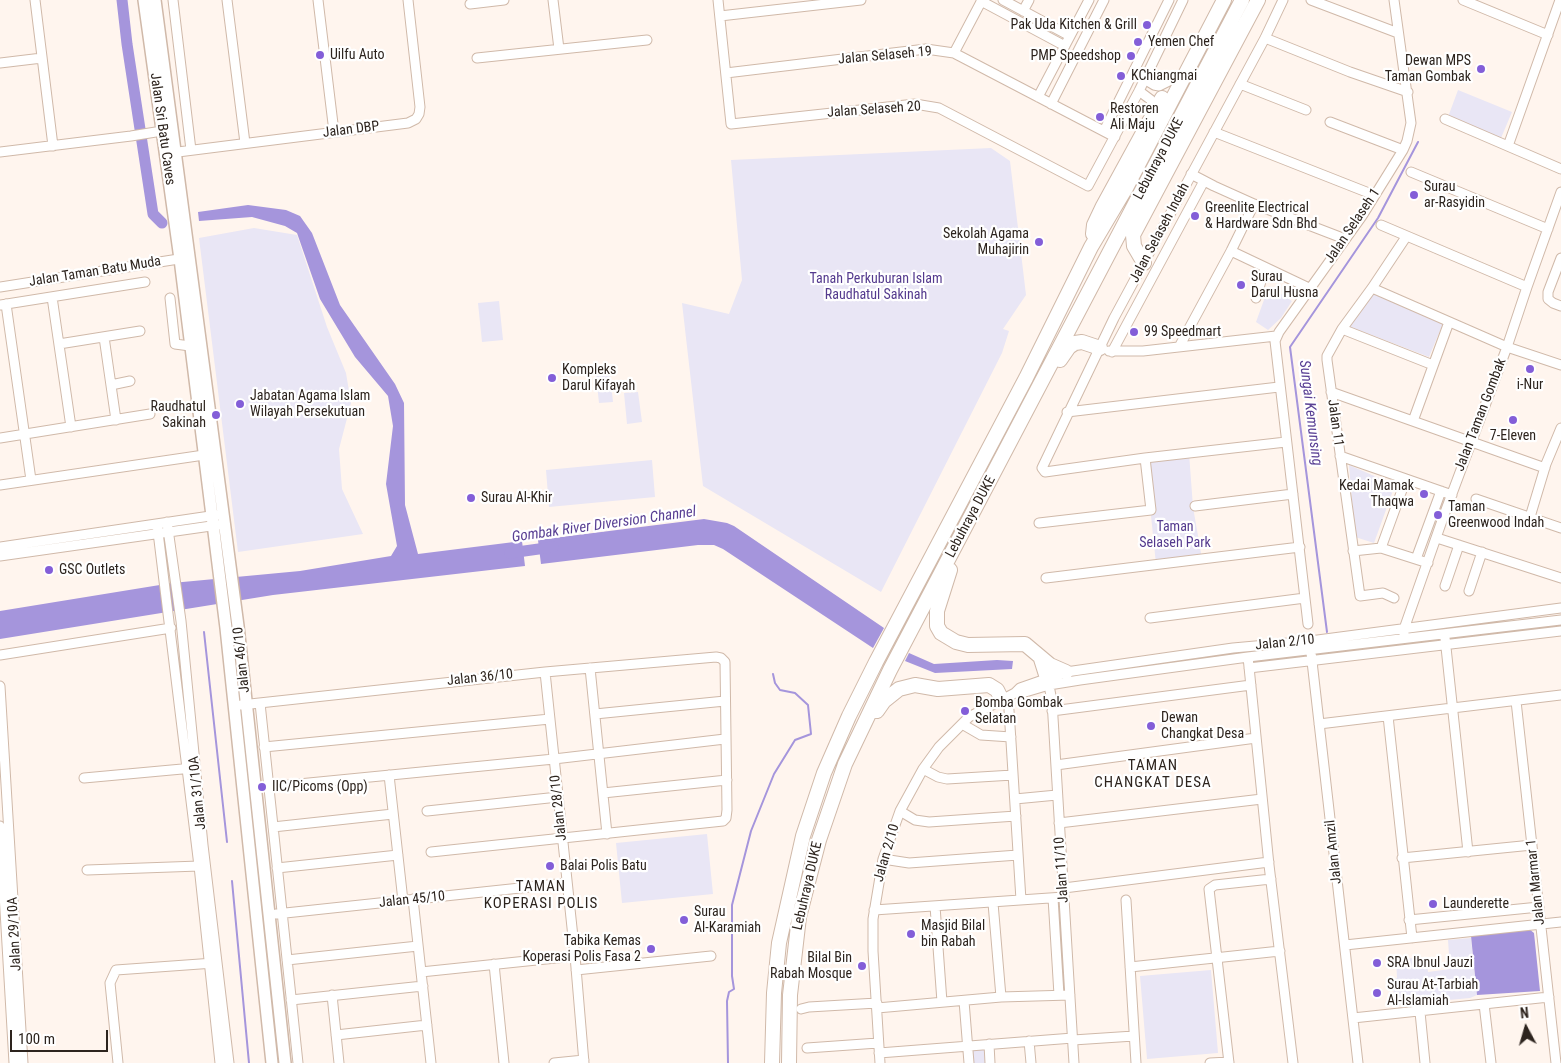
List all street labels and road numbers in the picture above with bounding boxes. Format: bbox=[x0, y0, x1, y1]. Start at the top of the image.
street label: Jalan Selaseh 19 bbox=[838, 44, 932, 68]
street label: Jalan Sri Batu Caves bbox=[146, 72, 178, 186]
street label: Jalan Selaseh 20 bbox=[827, 98, 921, 122]
street label: Lebuhraya DUKE bbox=[1130, 115, 1188, 203]
street label: Jalan DBP bbox=[322, 118, 380, 142]
street label: Jalan Selaseh Indah bbox=[1127, 180, 1193, 286]
street label: Jalan Selaseh 1 bbox=[1322, 185, 1384, 267]
street label: Jalan Taman Batu Muda bbox=[28, 253, 162, 291]
street label: Jalan Taman Gombak bbox=[1452, 356, 1510, 474]
street label: Jalan 11 bbox=[1323, 398, 1347, 448]
street label: Lebuhraya DUKE bbox=[942, 473, 1000, 561]
street label: Jalan 46/10 bbox=[230, 626, 254, 694]
street label: Jalan 2/10 bbox=[1255, 632, 1315, 654]
street label: Jalan 36/10 bbox=[446, 666, 514, 690]
street label: Jalan 31/10A bbox=[186, 755, 210, 831]
street label: Jalan 28/10 bbox=[547, 774, 571, 842]
street label: Jalan Amzil bbox=[1322, 819, 1346, 885]
street label: Jalan 2/10 bbox=[871, 822, 903, 884]
street label: Jalan 11/10 bbox=[1051, 836, 1073, 904]
street label: Jalan Marmar 1 bbox=[1523, 838, 1549, 926]
street label: Lebuhraya DUKE bbox=[790, 840, 826, 932]
street label: Jalan 45/10 bbox=[378, 888, 446, 912]
street label: Jalan 29/10A bbox=[5, 896, 25, 972]

